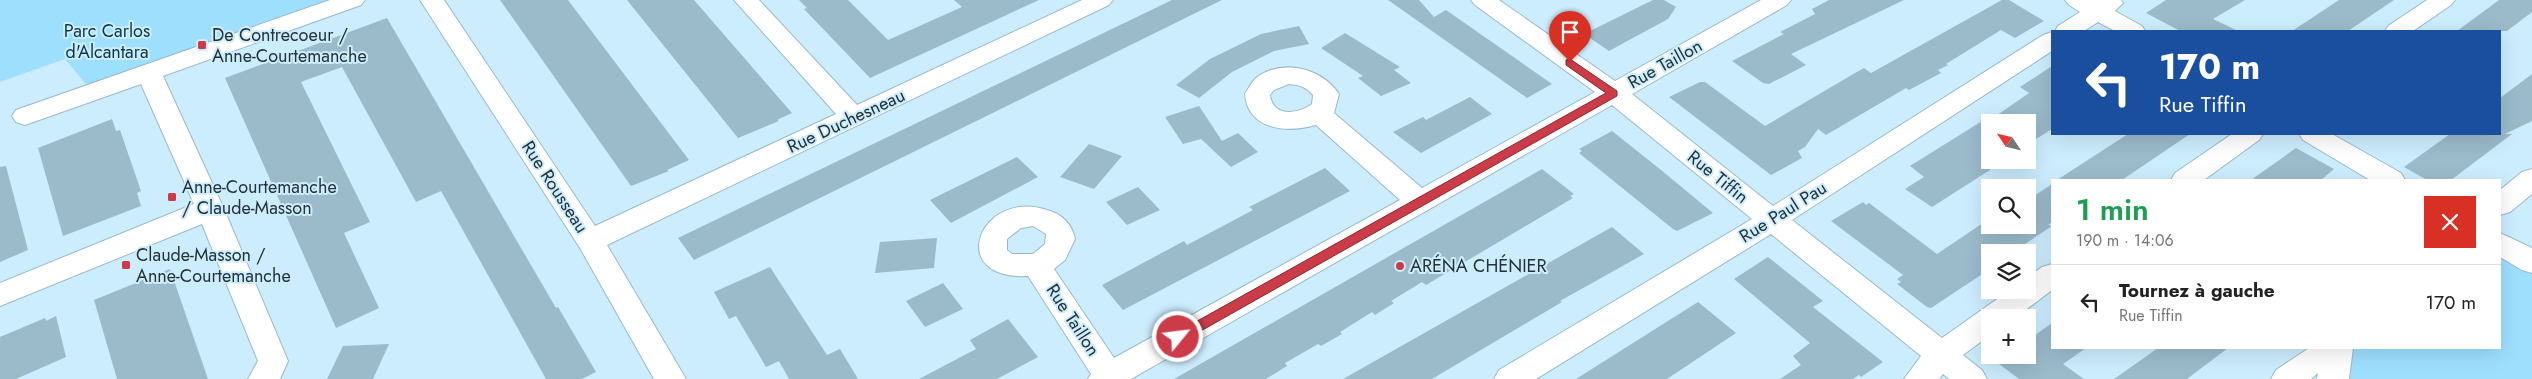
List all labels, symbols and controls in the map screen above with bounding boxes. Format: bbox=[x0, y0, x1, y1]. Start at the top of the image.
pin bbox=[1549, 11, 1591, 62]
park label: Parc Carlos d'Alcantara bbox=[64, 18, 150, 65]
icon: arrive bbox=[1556, 18, 1584, 46]
place label: De Contrecoeur / Anne-Courtemanche bbox=[212, 22, 367, 69]
street label: Rue Taillon bbox=[1623, 33, 1707, 95]
marker: De Contrecoeur / Anne-Courtemanche bbox=[196, 39, 208, 51]
text: 170 m bbox=[2159, 42, 2260, 92]
icon: left bbox=[2076, 50, 2141, 115]
street label: Rue Duchesneau bbox=[783, 82, 909, 160]
text: Rue Tiffin bbox=[2159, 88, 2247, 120]
north arrow bbox=[1981, 114, 2036, 169]
map controls bbox=[1981, 114, 2036, 364]
street label: Rue Rousseau bbox=[515, 136, 595, 238]
street label: Rue Tiffin bbox=[1682, 144, 1754, 210]
place label: Anne-Courtemanche / Claude-Masson bbox=[182, 174, 337, 221]
street label: Rue Paul Pau bbox=[1734, 175, 1832, 249]
button: search bbox=[1981, 179, 2036, 234]
text: 1 min bbox=[2076, 188, 2149, 231]
marker: Anne-Courtemanche / Claude-Masson bbox=[166, 191, 178, 203]
button: close bbox=[2424, 196, 2476, 248]
text: 190 m · 14:06 bbox=[2076, 229, 2174, 252]
place label: Claude-Masson / Anne-Courtemanche bbox=[136, 242, 291, 289]
button: layers bbox=[1981, 244, 2036, 299]
place label: ARÉNA CHÉNIER bbox=[1410, 253, 1547, 279]
marker: Claude-Masson / Anne-Courtemanche bbox=[120, 259, 132, 271]
marker: ARÉNA CHÉNIER bbox=[1394, 260, 1406, 272]
text: Tournez à gauche bbox=[2119, 277, 2275, 304]
street label: Rue Taillon bbox=[1040, 279, 1106, 361]
icon: left bbox=[2076, 288, 2104, 316]
text: 170 m bbox=[2426, 289, 2476, 316]
text: Rue Tiffin bbox=[2119, 304, 2183, 327]
button: + bbox=[1981, 309, 2036, 364]
position arrow bbox=[1151, 310, 1203, 362]

